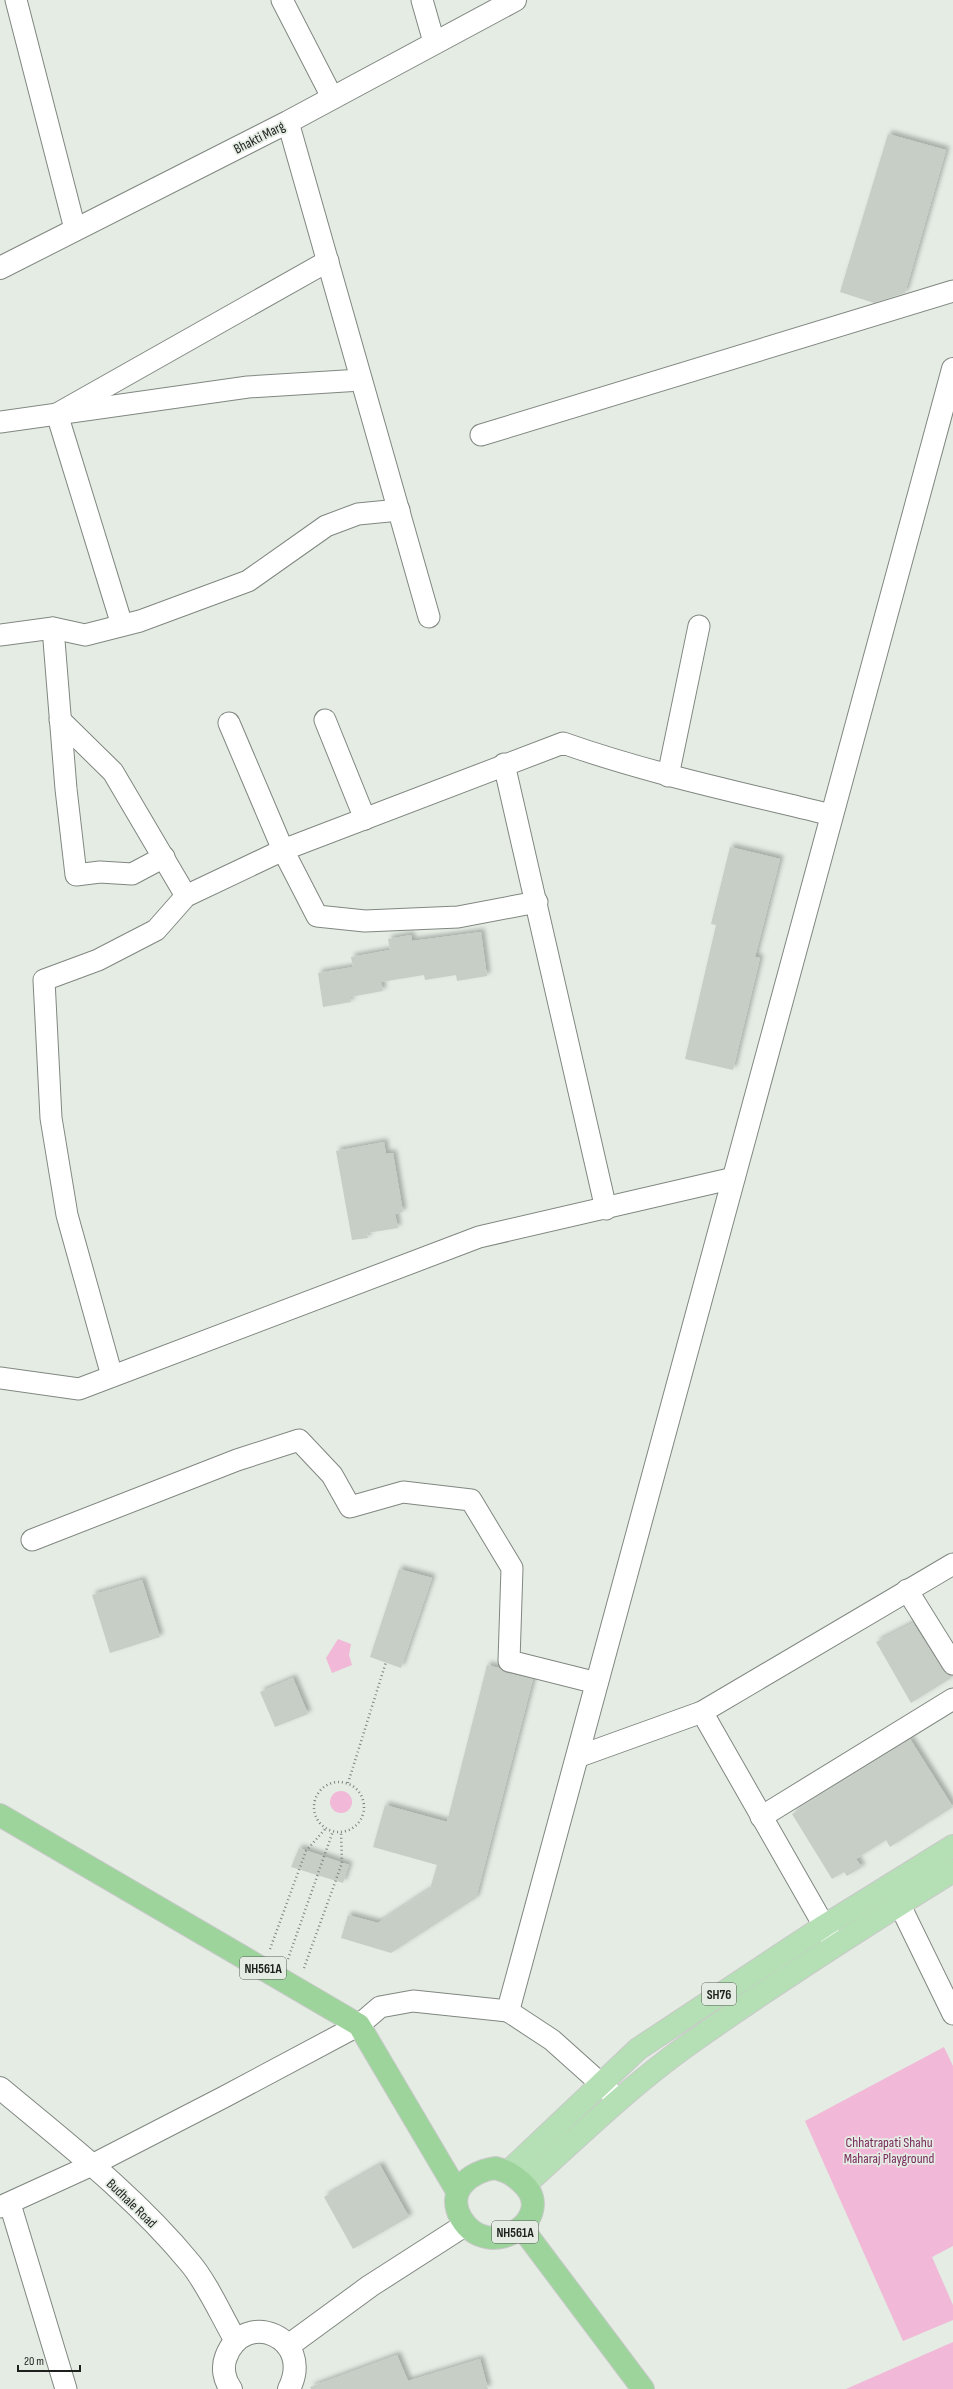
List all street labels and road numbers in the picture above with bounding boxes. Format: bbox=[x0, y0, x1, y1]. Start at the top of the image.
street label: Bhakti Marg bbox=[231, 117, 288, 158]
road number: NH561A bbox=[240, 1957, 286, 1979]
road number: SH76 bbox=[702, 1983, 736, 2005]
street label: Budhale Road bbox=[103, 2175, 160, 2231]
road number: NH561A bbox=[492, 2221, 538, 2243]

